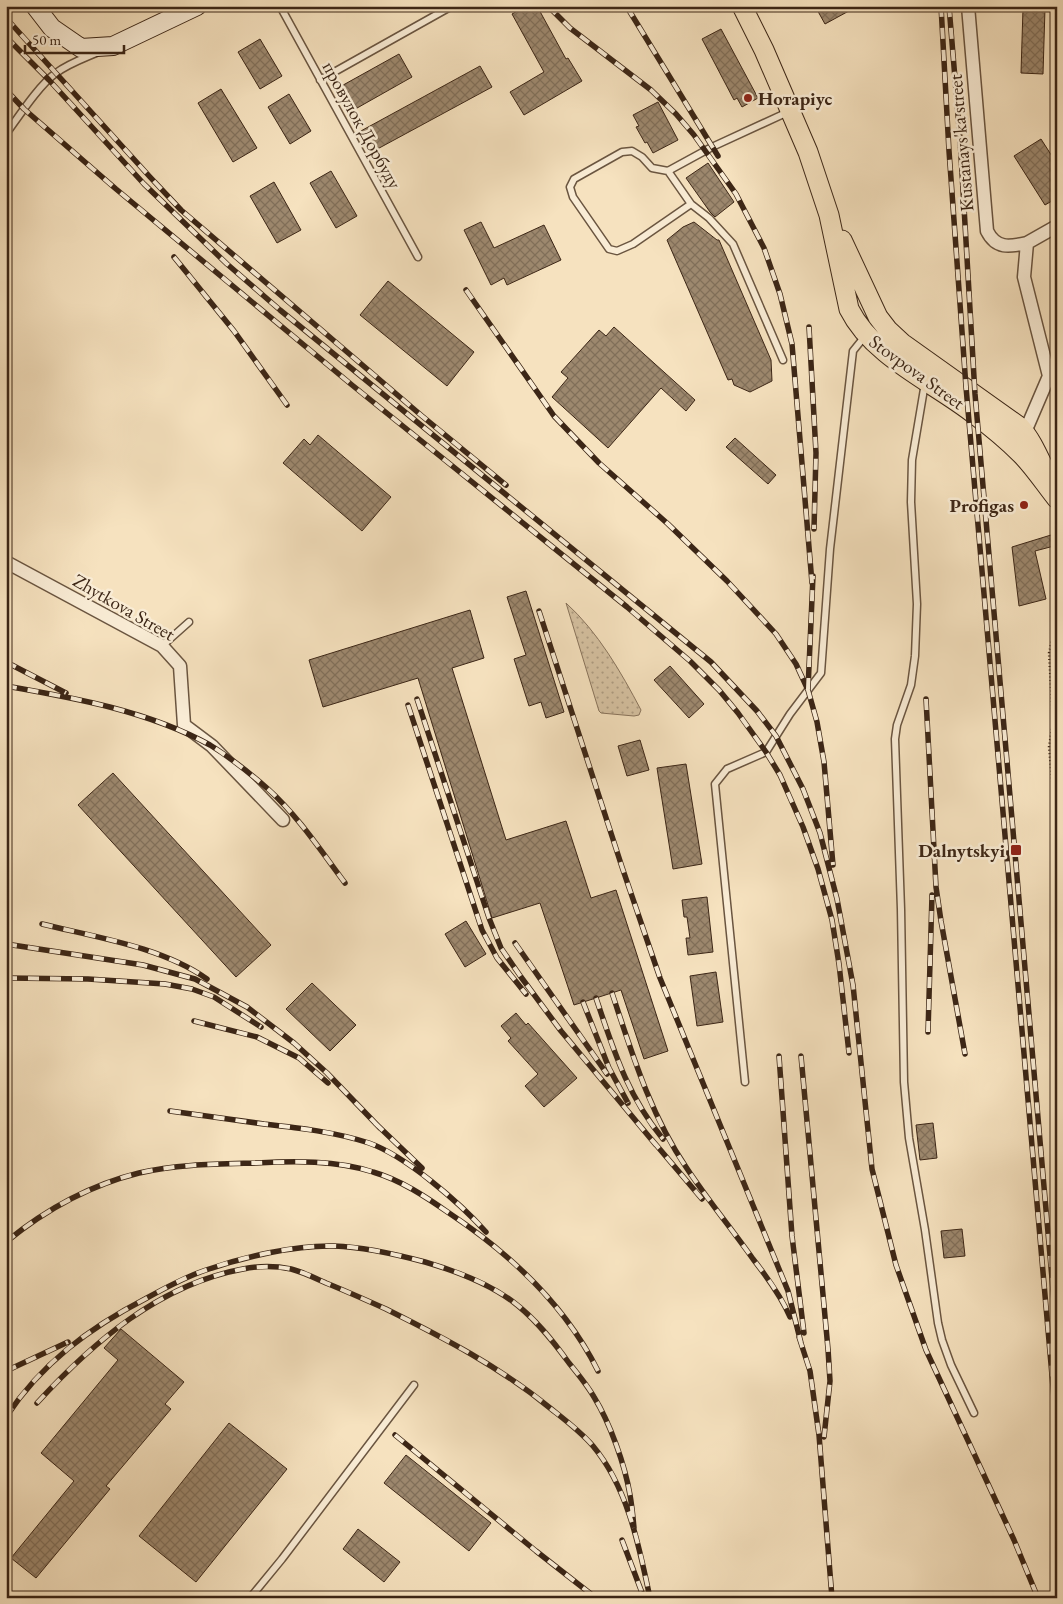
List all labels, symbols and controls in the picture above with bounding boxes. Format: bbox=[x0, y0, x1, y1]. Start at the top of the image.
scale bar bbox=[25, 22, 124, 54]
text: 50 m bbox=[32, 30, 61, 49]
street label: провулок Дорбуду bbox=[317, 57, 408, 194]
street label: Kustanays'ka street bbox=[943, 73, 979, 213]
place label: Нотаріус bbox=[758, 86, 833, 111]
marker: Нотаріус bbox=[742, 92, 754, 104]
street label: Stovpova Street bbox=[864, 329, 970, 415]
place label: Profigas bbox=[949, 493, 1014, 518]
marker: Profigas bbox=[1018, 499, 1030, 511]
street label: Zhytkova Street bbox=[68, 568, 180, 646]
place label: Dalnytskyi bbox=[918, 838, 1005, 863]
marker: Dalnytskyi bbox=[1009, 843, 1023, 857]

